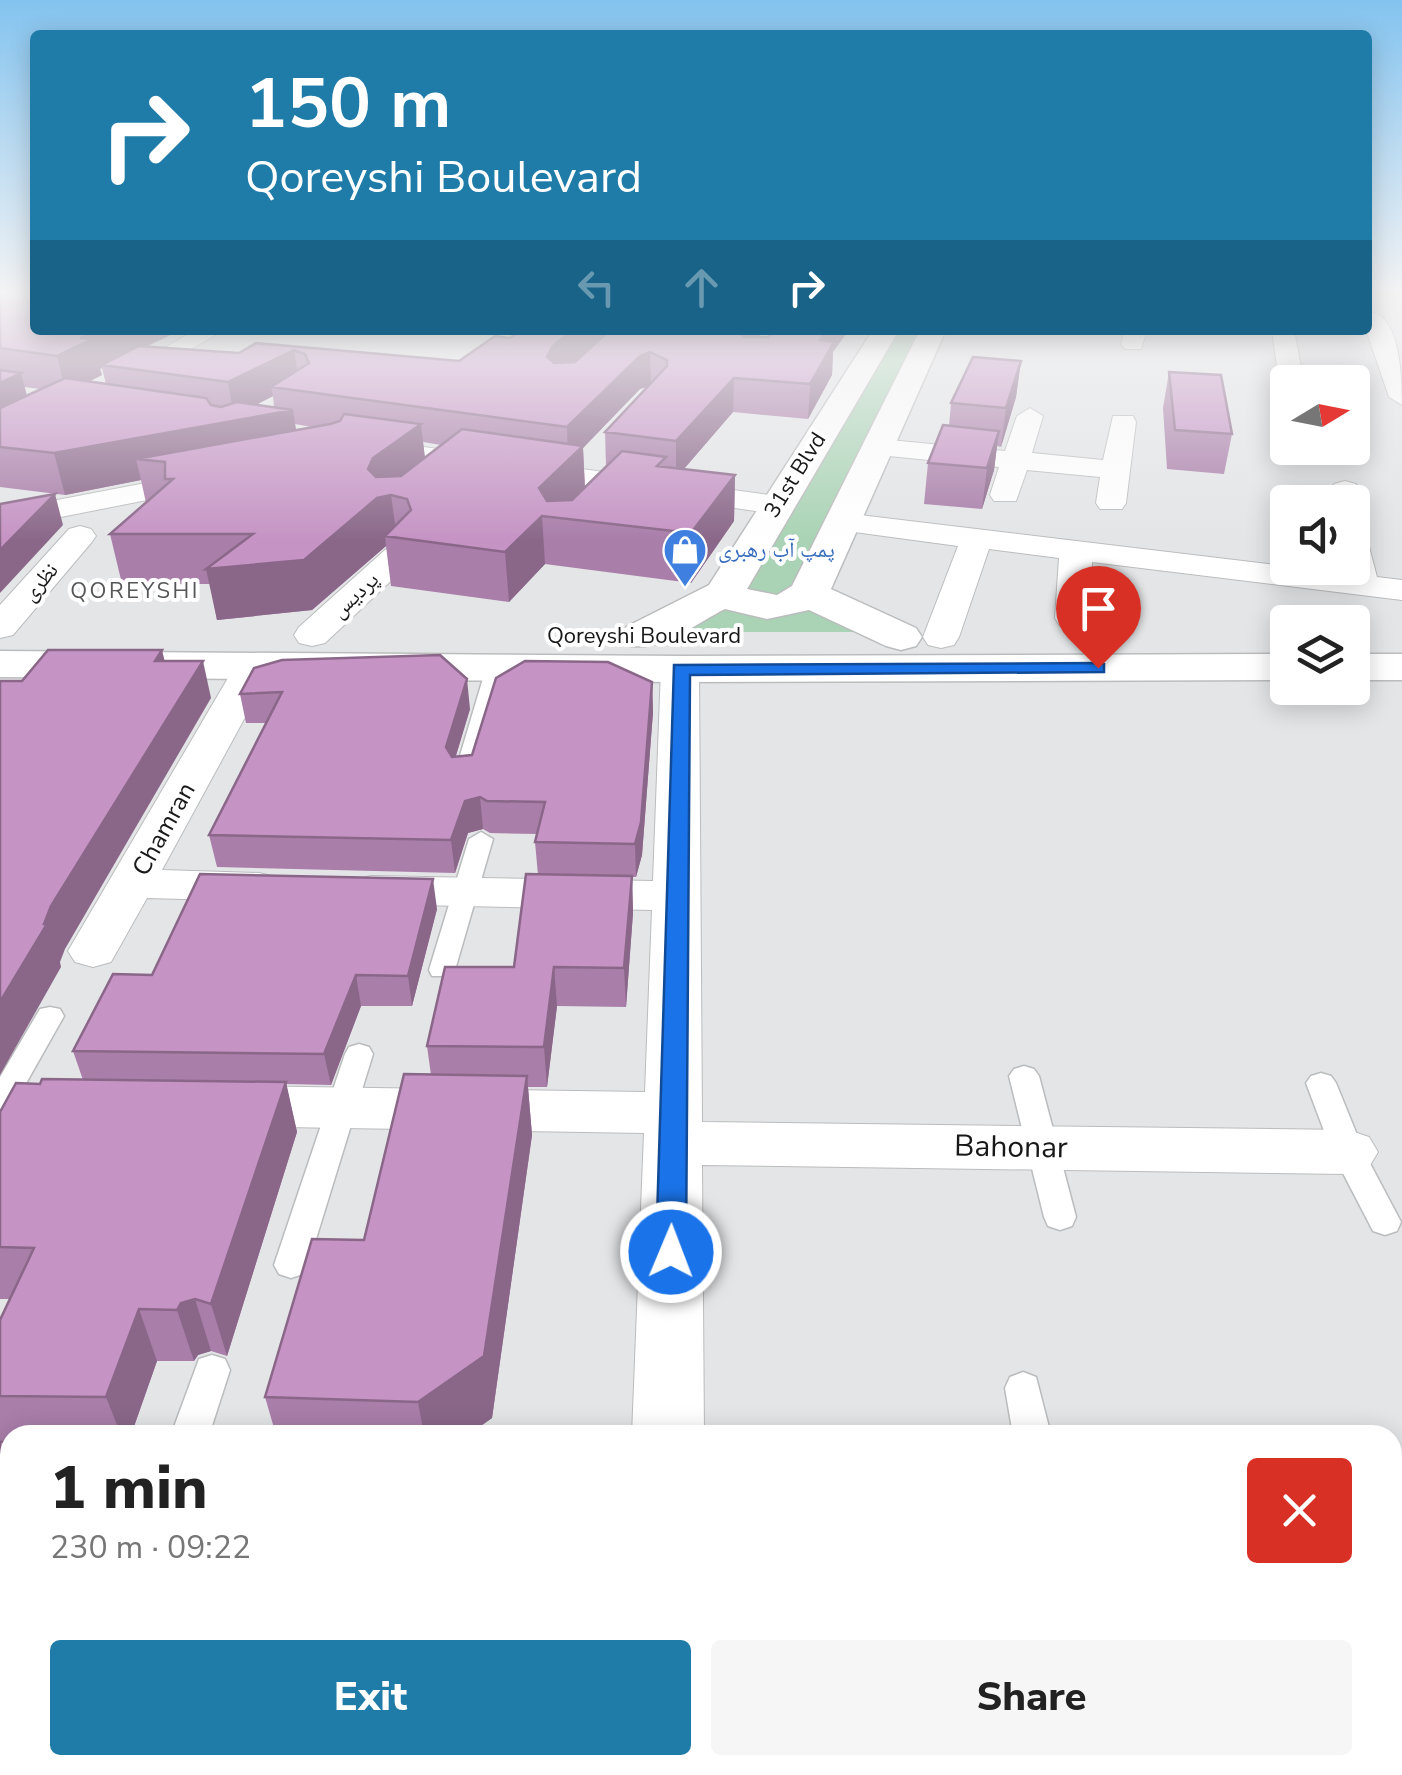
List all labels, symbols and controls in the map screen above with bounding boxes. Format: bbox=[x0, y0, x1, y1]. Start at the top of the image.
text: 150 m bbox=[245, 56, 451, 152]
icon: right bbox=[80, 70, 210, 200]
text: Qoreyshi Boulevard bbox=[245, 147, 642, 208]
icon: left bbox=[569, 260, 624, 315]
icon: ahead bbox=[674, 260, 729, 315]
icon: right bbox=[779, 260, 834, 315]
north arrow bbox=[1270, 365, 1370, 465]
map controls bbox=[1270, 365, 1370, 705]
street label: 31st Blvd bbox=[757, 427, 833, 523]
button: sound bbox=[1270, 485, 1370, 585]
shop icon: پمپ آب رهبری bbox=[662, 527, 708, 588]
place label: پمپ آب رهبری bbox=[718, 535, 835, 565]
street label: نظری bbox=[15, 556, 65, 608]
street label: پردیس bbox=[324, 565, 386, 625]
pin bbox=[1056, 566, 1141, 669]
district label: QOREYSHI bbox=[70, 576, 200, 606]
icon: arrive bbox=[1071, 581, 1126, 636]
button: layers bbox=[1270, 605, 1370, 705]
street label: Qoreyshi Boulevard bbox=[547, 621, 741, 651]
street label: Chamran bbox=[124, 776, 204, 882]
street label: Bahonar bbox=[954, 1126, 1068, 1168]
position arrow bbox=[619, 1200, 723, 1304]
text: 1 min bbox=[50, 1447, 208, 1529]
button: close bbox=[1247, 1458, 1352, 1563]
text: 230 m · 09:22 bbox=[50, 1526, 251, 1569]
button: Exit bbox=[50, 1640, 691, 1755]
button: Share bbox=[711, 1640, 1352, 1755]

